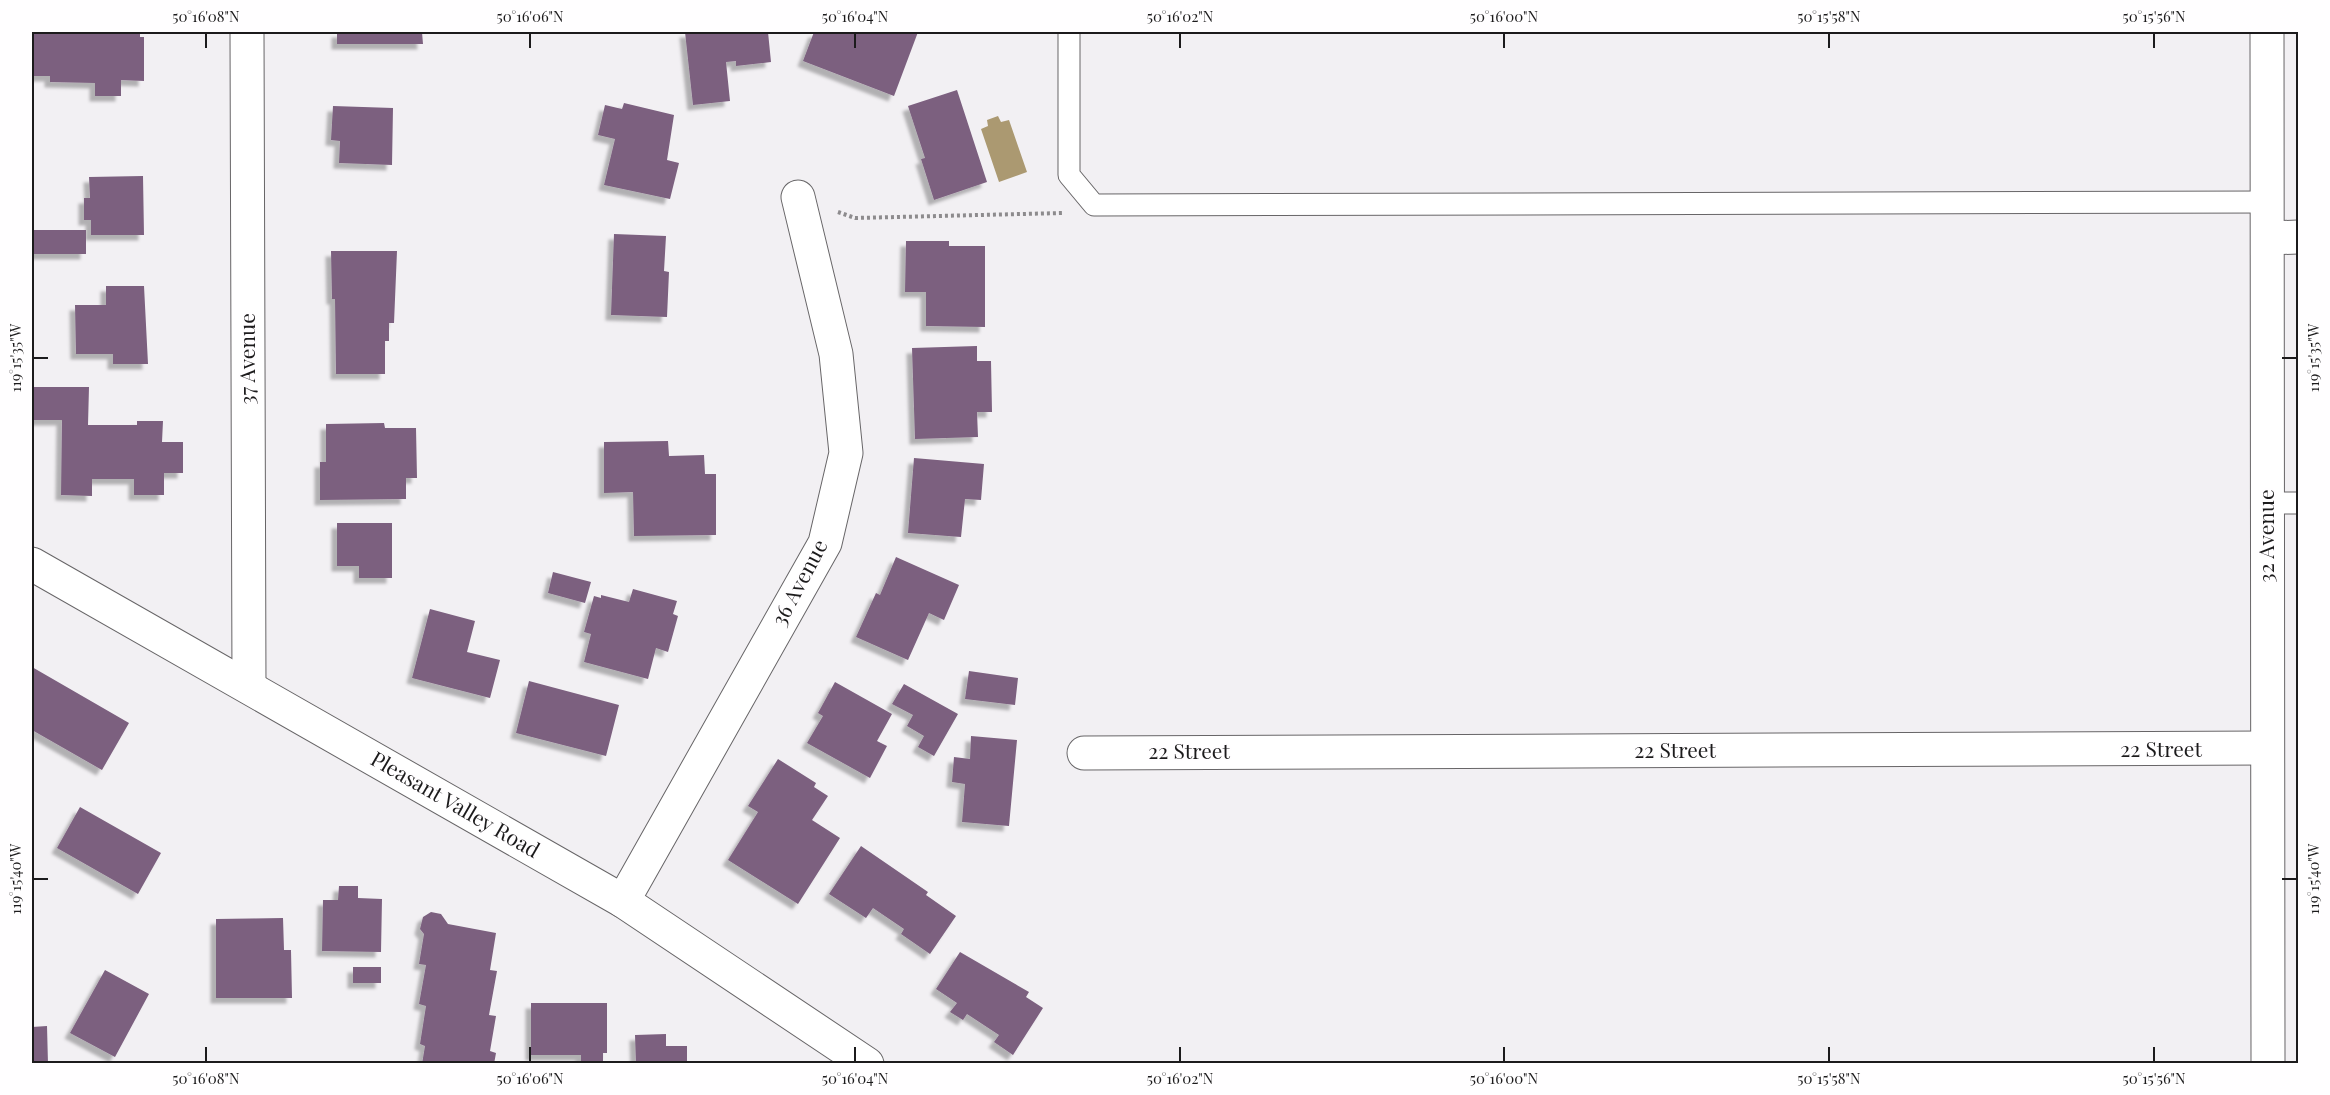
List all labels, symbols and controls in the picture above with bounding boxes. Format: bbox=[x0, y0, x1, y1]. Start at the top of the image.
text: 50°16'08"N bbox=[172, 6, 240, 26]
text: 50°16'06"N bbox=[496, 6, 564, 26]
text: 50°16'04"N bbox=[822, 6, 889, 26]
text: 50°16'02"N bbox=[1147, 6, 1214, 26]
text: 50°16'00"N bbox=[1470, 6, 1539, 26]
text: 50°15'58"N bbox=[1797, 6, 1861, 26]
text: 50°15'56"N bbox=[2122, 6, 2186, 26]
street label: 37 Avenue bbox=[232, 313, 260, 405]
text: 119°15'35"W bbox=[5, 323, 25, 392]
text: 119°15'35"W bbox=[2303, 323, 2323, 392]
street label: 32 Avenue bbox=[2251, 489, 2279, 583]
street label: 36 Avenue bbox=[764, 534, 833, 630]
street label: 22 Street bbox=[2120, 734, 2202, 762]
street label: 22 Street bbox=[1634, 735, 1716, 763]
street label: 22 Street bbox=[1148, 736, 1230, 764]
street label: Pleasant Valley Road bbox=[366, 743, 546, 863]
text: 119°15'40"W bbox=[5, 843, 25, 914]
text: 119°15'40"W bbox=[2303, 843, 2323, 914]
text: 50°16'08"N bbox=[172, 1068, 240, 1088]
text: 50°16'06"N bbox=[496, 1068, 564, 1088]
text: 50°16'04"N bbox=[822, 1068, 889, 1088]
text: 50°16'02"N bbox=[1147, 1068, 1214, 1088]
text: 50°16'00"N bbox=[1470, 1068, 1539, 1088]
text: 50°15'58"N bbox=[1797, 1068, 1861, 1088]
text: 50°15'56"N bbox=[2122, 1068, 2186, 1088]

